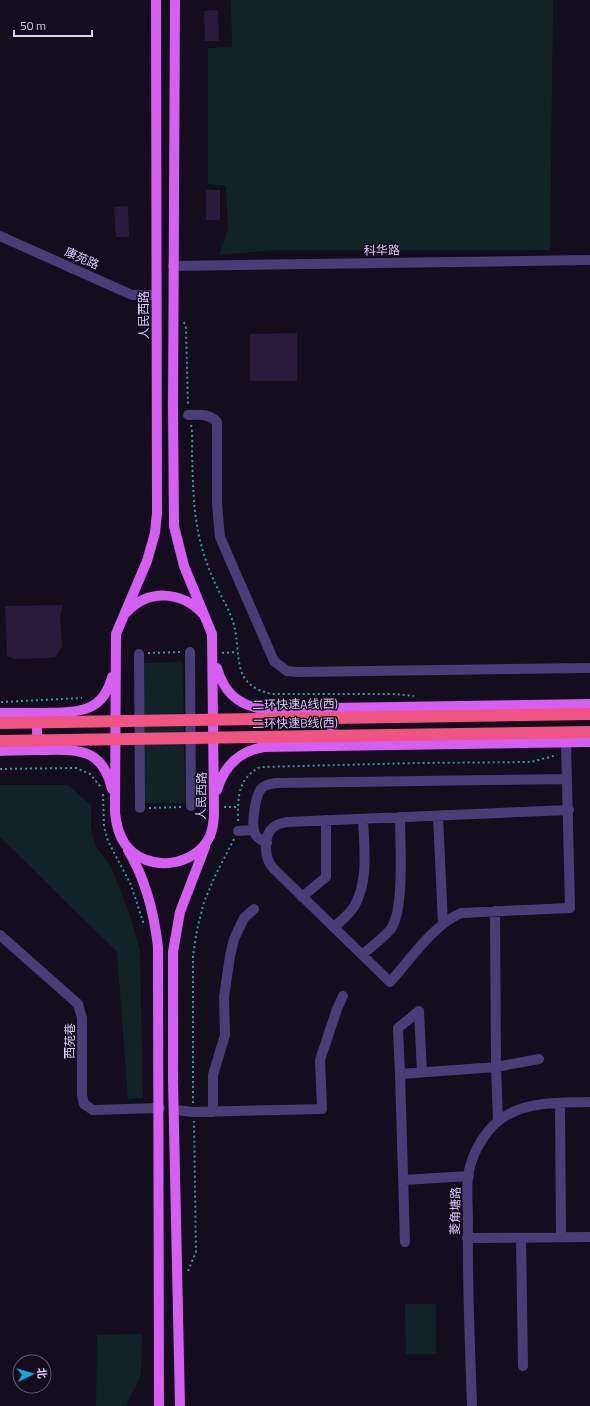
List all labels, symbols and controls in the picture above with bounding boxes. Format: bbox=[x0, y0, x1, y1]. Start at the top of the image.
scale bar bbox=[14, 12, 92, 38]
text: 50 m bbox=[20, 16, 46, 35]
street label: 科华路 bbox=[364, 240, 400, 260]
street label: 康苑路 bbox=[62, 242, 102, 274]
street label: 人民西路 bbox=[134, 291, 153, 339]
street label: 二环快速A线(西) bbox=[252, 694, 338, 714]
street label: 二环快速B线(西) bbox=[252, 713, 338, 733]
street label: 人民西路 bbox=[191, 772, 211, 820]
street label: 西苑巷 bbox=[60, 1023, 79, 1059]
street label: 菱角塘路 bbox=[445, 1187, 465, 1235]
north arrow bbox=[12, 1354, 52, 1394]
text: 北 bbox=[34, 1367, 50, 1379]

